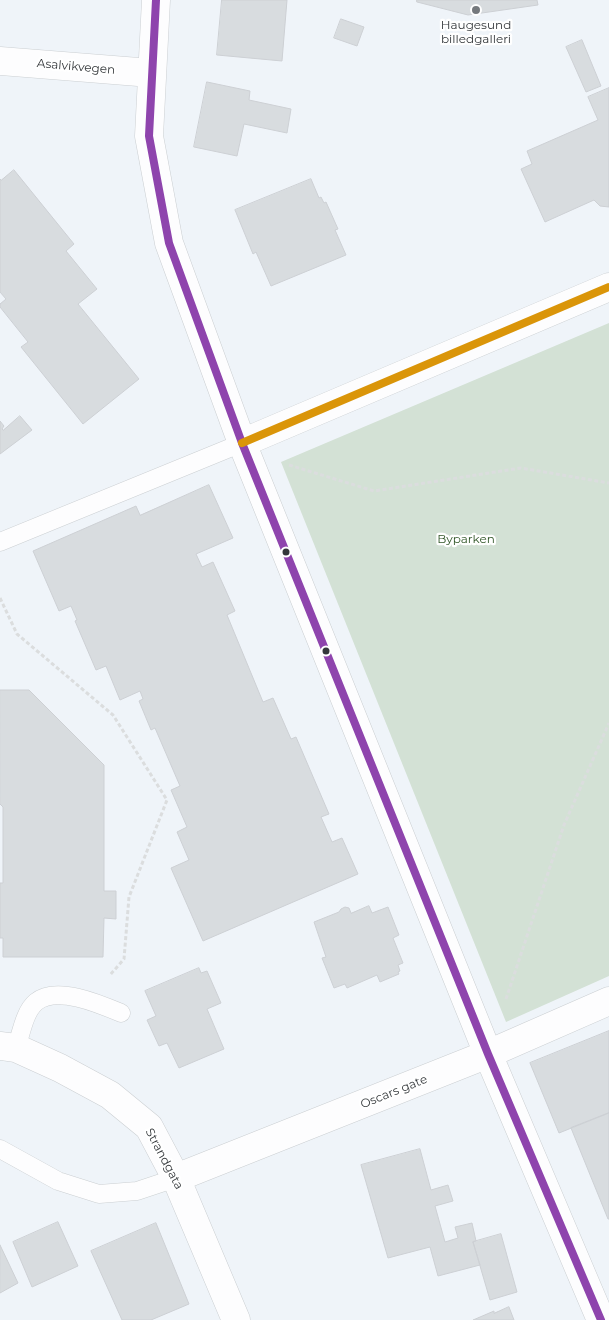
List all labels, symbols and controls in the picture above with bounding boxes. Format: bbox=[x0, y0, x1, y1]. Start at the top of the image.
marker: Haugesund billedgalleri bbox=[470, 4, 482, 16]
place label: Haugesund billedgalleri bbox=[441, 18, 511, 46]
street label: Asalvikvegen bbox=[36, 56, 116, 78]
park label: Byparken bbox=[437, 532, 495, 546]
unlabelled marker bbox=[281, 547, 291, 557]
unlabelled marker bbox=[321, 646, 331, 656]
street label: Oscars gate bbox=[359, 1072, 429, 1112]
street label: Strandgata bbox=[142, 1126, 186, 1192]

